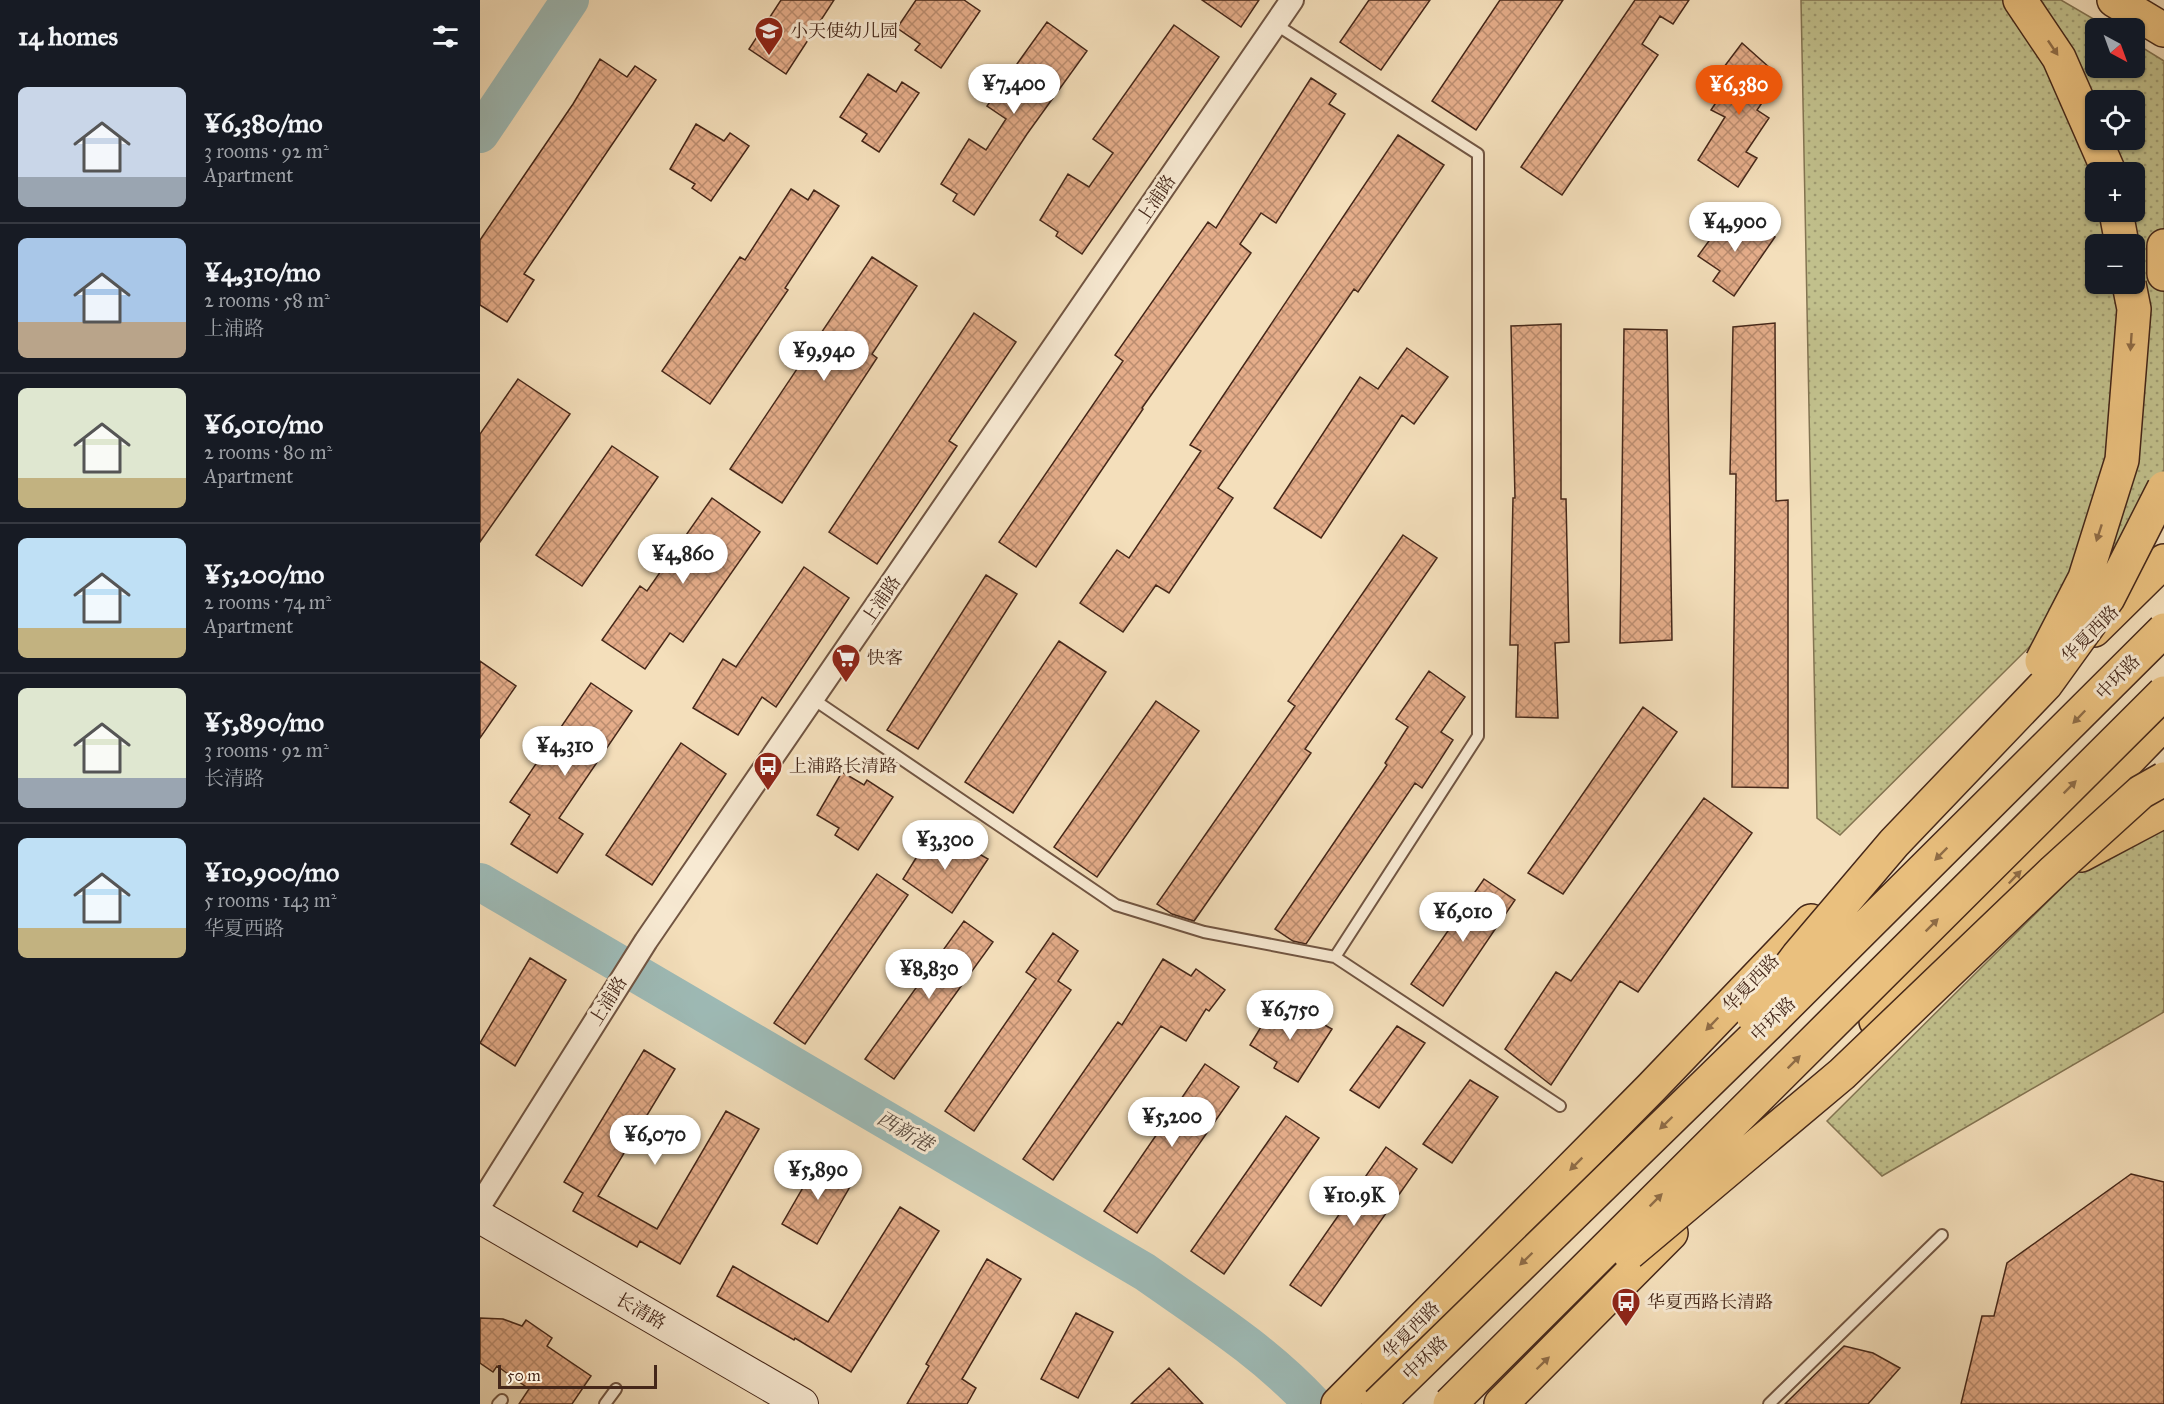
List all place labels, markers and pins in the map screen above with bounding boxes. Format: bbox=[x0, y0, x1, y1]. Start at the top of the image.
school or university icon: 小天使幼儿园 bbox=[753, 15, 785, 57]
place label: 小天使幼儿园 bbox=[790, 20, 898, 42]
pin: ¥7,400 bbox=[965, 64, 1063, 115]
pin: ¥6,380 bbox=[1690, 65, 1788, 116]
pin: ¥4,900 bbox=[1686, 202, 1784, 253]
pin: ¥9,940 bbox=[775, 331, 873, 382]
pin: ¥4,860 bbox=[634, 534, 732, 585]
supermarket icon: 快客 bbox=[830, 642, 862, 684]
place label: 快客 bbox=[867, 647, 903, 669]
pin: ¥4,310 bbox=[516, 726, 614, 777]
bus stop icon: 上浦路长清路 bbox=[752, 750, 784, 792]
place label: 上浦路长清路 bbox=[789, 755, 897, 777]
pin: ¥3,300 bbox=[896, 820, 994, 871]
pin: ¥6,010 bbox=[1414, 892, 1512, 943]
pin: ¥8,830 bbox=[880, 949, 978, 1000]
pin: ¥6,750 bbox=[1241, 990, 1339, 1041]
pin: ¥5,200 bbox=[1123, 1097, 1221, 1148]
pin: ¥6,070 bbox=[606, 1115, 704, 1166]
pin: ¥5,890 bbox=[769, 1150, 867, 1201]
pin: ¥10.9K bbox=[1305, 1176, 1403, 1227]
bus stop icon: 华夏西路长清路 bbox=[1610, 1286, 1642, 1328]
place label: 华夏西路长清路 bbox=[1647, 1291, 1773, 1313]

